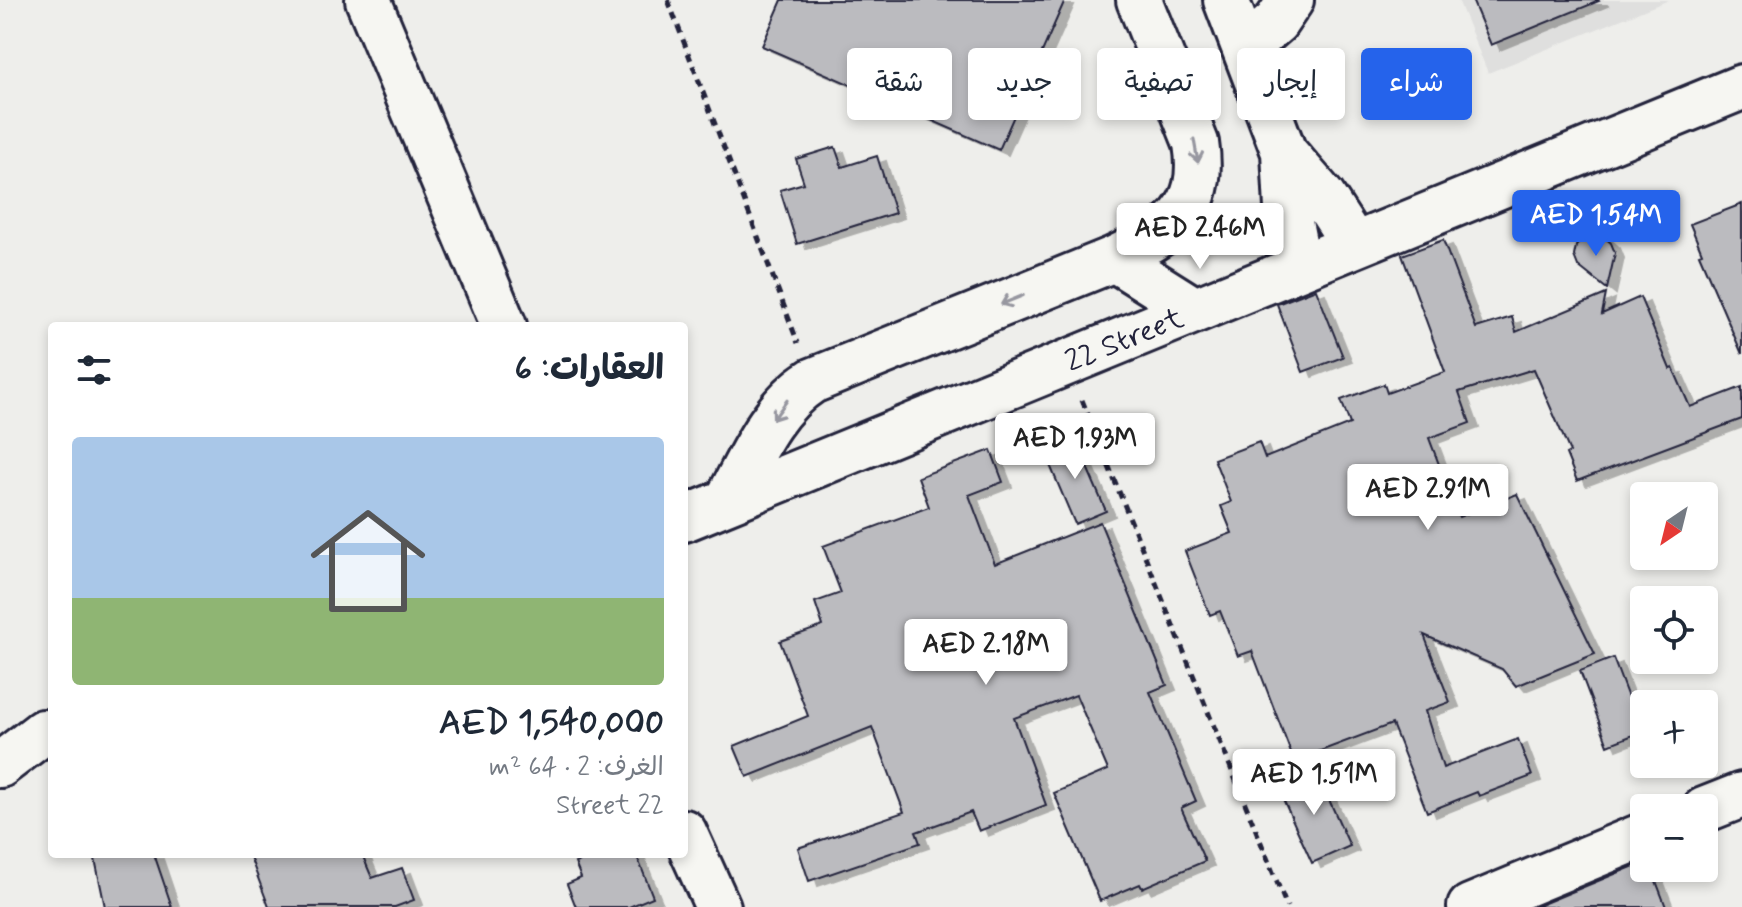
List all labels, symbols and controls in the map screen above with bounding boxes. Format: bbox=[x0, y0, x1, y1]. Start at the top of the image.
chip: شقة bbox=[847, 48, 952, 120]
chip: جديد bbox=[968, 48, 1081, 120]
chip: تصفية bbox=[1097, 48, 1221, 120]
chip: إيجار bbox=[1237, 48, 1345, 120]
chip: شراء bbox=[1361, 48, 1472, 120]
one-way arrow bbox=[1190, 138, 1205, 164]
pin: AED 1.54M bbox=[1504, 190, 1688, 258]
text: AED 1.54M bbox=[1530, 199, 1662, 233]
pin: AED 2.46M bbox=[1108, 203, 1292, 271]
text: AED 2.46M bbox=[1135, 212, 1265, 246]
one-way arrow bbox=[1000, 294, 1025, 308]
street label: 22 Street bbox=[1060, 299, 1190, 382]
text: العقارات: 6 bbox=[514, 347, 664, 392]
icon: filters bbox=[72, 348, 116, 392]
one-way arrow bbox=[772, 399, 789, 420]
pin: AED 1.93M bbox=[983, 413, 1167, 481]
text: AED 1.93M bbox=[1013, 422, 1137, 456]
pin: AED 2.91M bbox=[1336, 464, 1520, 532]
text: AED 2.91M bbox=[1365, 473, 1491, 507]
north arrow bbox=[1630, 482, 1718, 570]
map controls bbox=[1630, 482, 1718, 882]
icon: home bbox=[296, 489, 440, 633]
button: locate bbox=[1630, 586, 1718, 674]
pin: AED 2.18M bbox=[894, 619, 1078, 687]
text: AED 2.18M bbox=[922, 628, 1050, 662]
button: + bbox=[1630, 690, 1718, 778]
text: AED 1,540,000 bbox=[439, 701, 664, 746]
pin: AED 1.51M bbox=[1222, 749, 1406, 817]
text: الغرف: 2 · 64 m² bbox=[489, 751, 664, 785]
text: AED 1.51M bbox=[1250, 758, 1378, 792]
text: 22 Street bbox=[556, 789, 664, 823]
button: − bbox=[1630, 794, 1718, 882]

